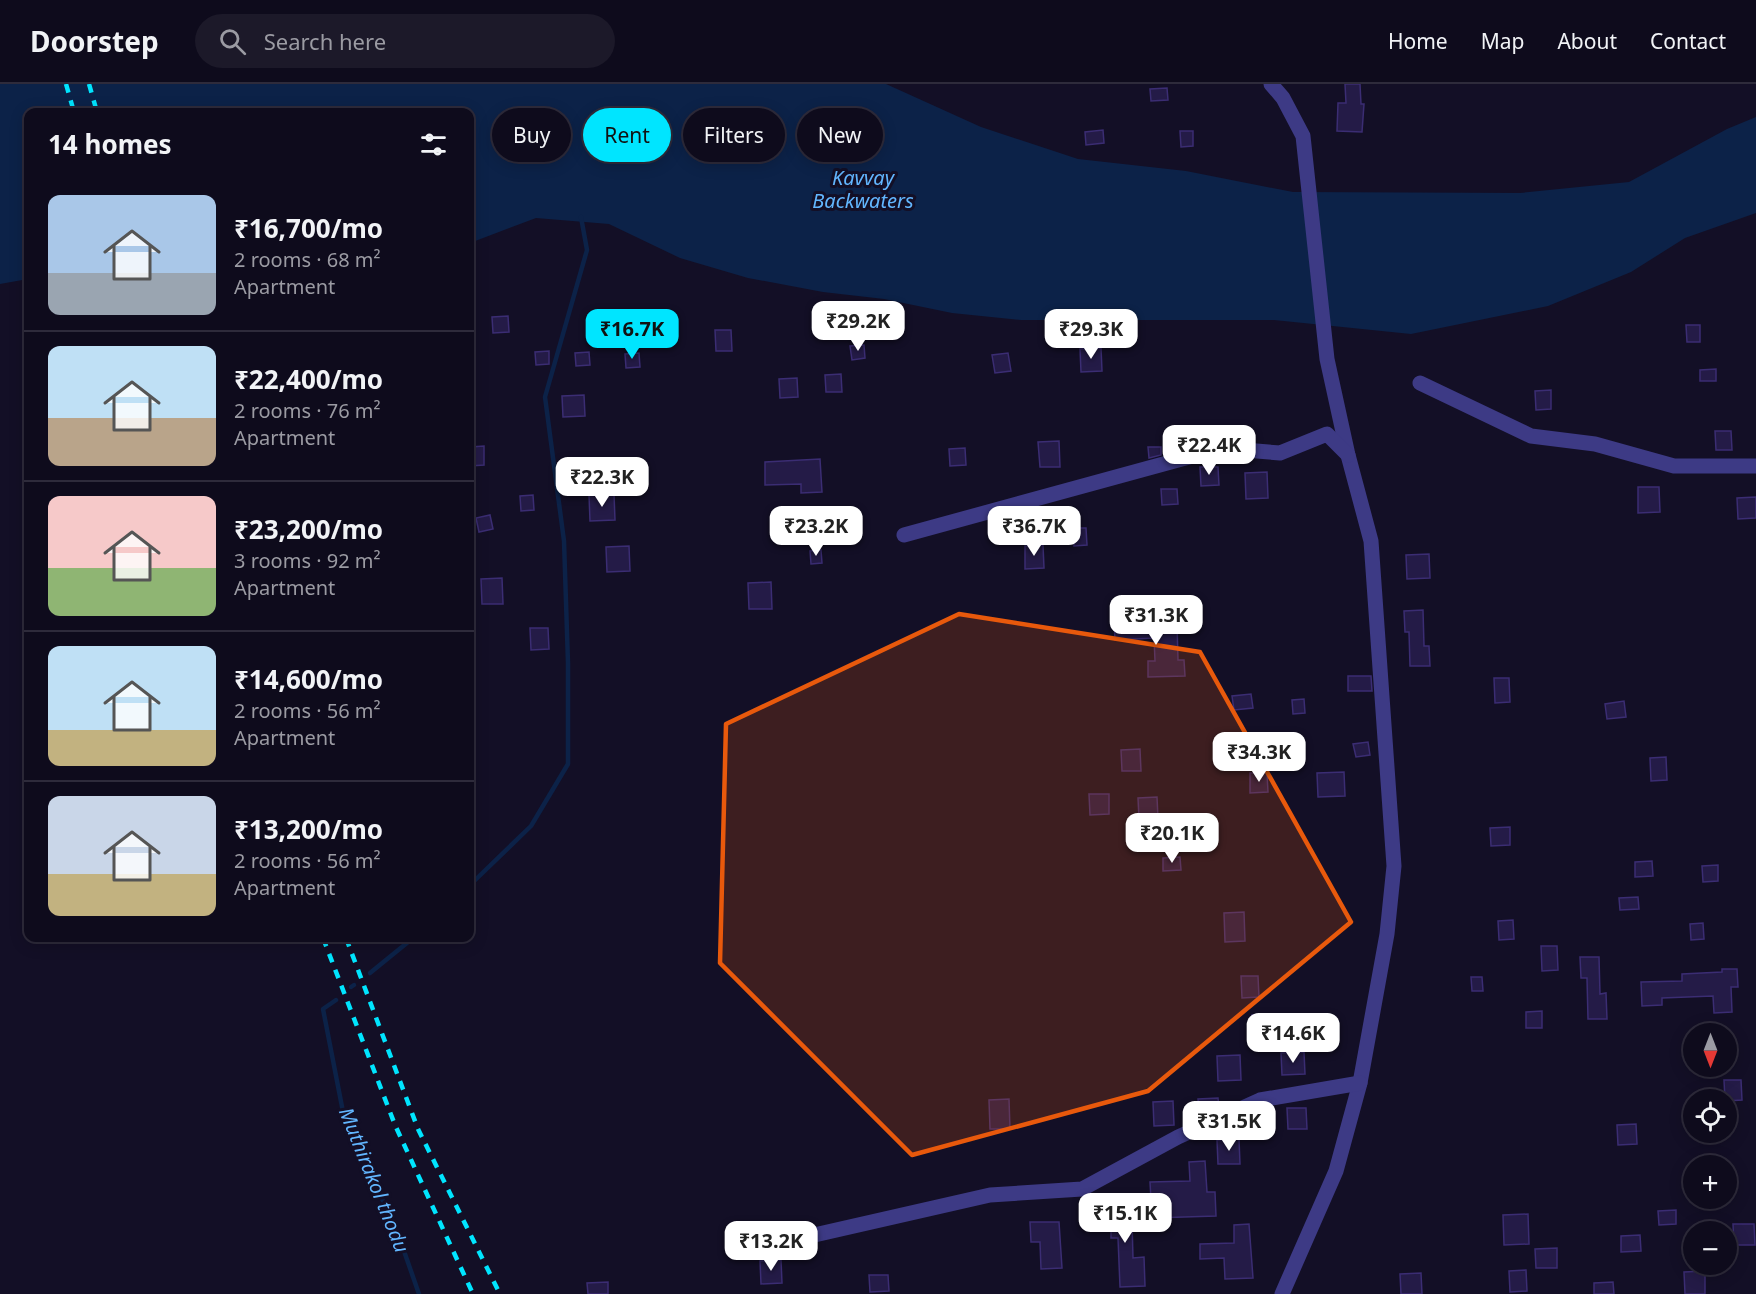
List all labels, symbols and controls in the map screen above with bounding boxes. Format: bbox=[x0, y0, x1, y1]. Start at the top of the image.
search box bbox=[195, 14, 615, 68]
text: Doorstep bbox=[30, 22, 159, 60]
icon: search bbox=[216, 25, 249, 58]
text: Search here bbox=[264, 26, 386, 56]
text: Home bbox=[1388, 27, 1448, 55]
text: Map bbox=[1481, 27, 1524, 55]
text: About bbox=[1557, 27, 1617, 55]
text: Contact bbox=[1650, 27, 1726, 55]
chip: Buy bbox=[492, 108, 571, 162]
chip: Rent bbox=[583, 108, 671, 162]
chip: Filters bbox=[683, 108, 785, 162]
chip: New bbox=[797, 108, 883, 162]
text: 14 homes bbox=[48, 126, 172, 162]
icon: filters bbox=[417, 128, 450, 161]
water label: Kavvay Backwaters bbox=[812, 164, 914, 214]
text: ₹16,700/mo bbox=[234, 210, 383, 246]
icon: home bbox=[96, 219, 168, 291]
text: 2 rooms · 68 m² bbox=[234, 246, 381, 273]
text: Apartment bbox=[234, 273, 335, 300]
pin: ₹29.2K bbox=[809, 301, 907, 352]
text: ₹29.2K bbox=[826, 307, 890, 334]
pin: ₹16.7K bbox=[583, 309, 681, 360]
pin: ₹29.3K bbox=[1042, 309, 1140, 360]
text: ₹16.7K bbox=[600, 315, 664, 342]
text: ₹29.3K bbox=[1059, 315, 1123, 342]
text: ₹22,400/mo bbox=[234, 361, 383, 397]
icon: home bbox=[96, 370, 168, 442]
text: 2 rooms · 76 m² bbox=[234, 397, 381, 424]
text: Apartment bbox=[234, 424, 335, 451]
pin: ₹22.4K bbox=[1160, 425, 1258, 476]
text: ₹22.4K bbox=[1177, 431, 1241, 458]
pin: ₹22.3K bbox=[553, 457, 651, 508]
text: ₹22.3K bbox=[570, 463, 634, 490]
pin: ₹23.2K bbox=[767, 506, 865, 557]
pin: ₹36.7K bbox=[985, 506, 1083, 557]
text: ₹23,200/mo bbox=[234, 511, 383, 547]
text: ₹23.2K bbox=[784, 512, 848, 539]
text: ₹36.7K bbox=[1002, 512, 1066, 539]
icon: home bbox=[96, 520, 168, 592]
text: 3 rooms · 92 m² bbox=[234, 547, 381, 574]
text: Apartment bbox=[234, 574, 335, 601]
pin: ₹31.3K bbox=[1107, 595, 1205, 646]
text: ₹31.3K bbox=[1124, 601, 1188, 628]
text: ₹14,600/mo bbox=[234, 661, 383, 697]
icon: home bbox=[96, 670, 168, 742]
text: 2 rooms · 56 m² bbox=[234, 697, 381, 724]
text: Apartment bbox=[234, 724, 335, 751]
pin: ₹34.3K bbox=[1210, 732, 1308, 783]
text: ₹34.3K bbox=[1227, 738, 1291, 765]
text: ₹13,200/mo bbox=[234, 811, 383, 847]
pin: ₹20.1K bbox=[1123, 813, 1221, 864]
text: ₹20.1K bbox=[1140, 819, 1204, 846]
icon: home bbox=[96, 820, 168, 892]
text: 2 rooms · 56 m² bbox=[234, 847, 381, 874]
text: Apartment bbox=[234, 874, 335, 901]
pin: ₹14.6K bbox=[1244, 1013, 1342, 1064]
text: ₹14.6K bbox=[1261, 1019, 1325, 1046]
north arrow bbox=[1683, 1023, 1737, 1077]
map controls bbox=[1683, 1023, 1737, 1275]
button: locate bbox=[1683, 1089, 1737, 1143]
pin: ₹31.5K bbox=[1180, 1101, 1278, 1152]
water label: Muthirakol thodu bbox=[333, 1103, 416, 1256]
text: ₹31.5K bbox=[1197, 1107, 1261, 1134]
button: + bbox=[1683, 1155, 1737, 1209]
pin: ₹15.1K bbox=[1076, 1193, 1174, 1244]
text: ₹15.1K bbox=[1093, 1199, 1157, 1226]
pin: ₹13.2K bbox=[722, 1221, 820, 1272]
button: − bbox=[1683, 1221, 1737, 1275]
text: ₹13.2K bbox=[739, 1227, 803, 1254]

